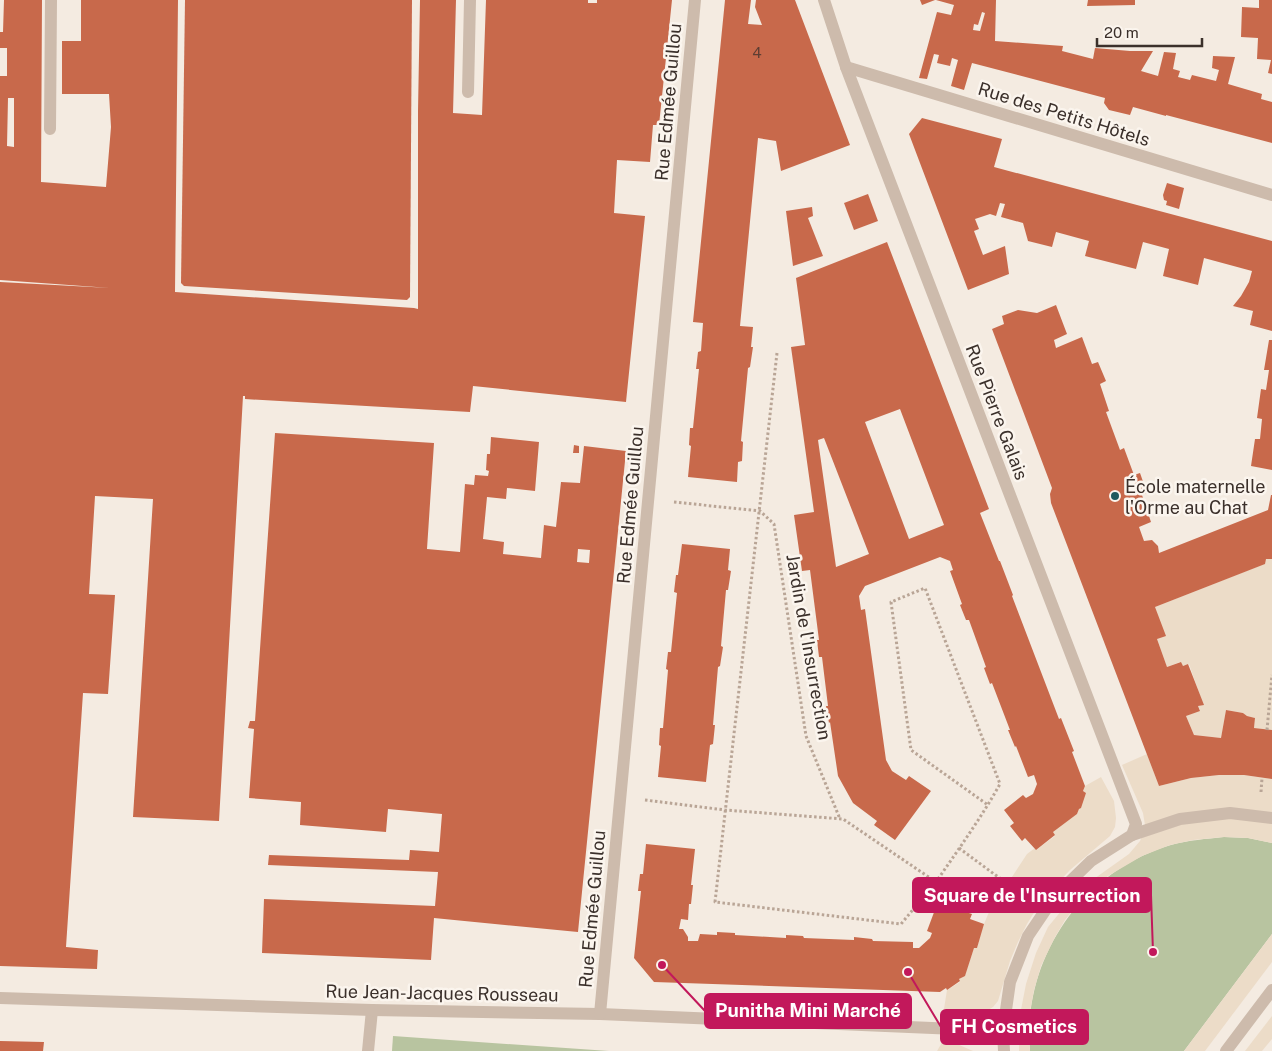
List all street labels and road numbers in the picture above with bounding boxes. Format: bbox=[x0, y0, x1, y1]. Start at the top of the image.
street label: Rue Edmée Guillou bbox=[651, 22, 685, 182]
street label: Rue des Petits Hôtels bbox=[976, 78, 1152, 150]
street label: Rue Pierre Galais bbox=[961, 341, 1033, 483]
street label: Rue Edmée Guillou bbox=[613, 425, 647, 585]
street label: Jardin de l'Insurrection bbox=[782, 552, 836, 742]
street label: Rue Edmée Guillou bbox=[575, 829, 609, 989]
street label: Rue Jean-Jacques Rousseau bbox=[325, 980, 559, 1006]

